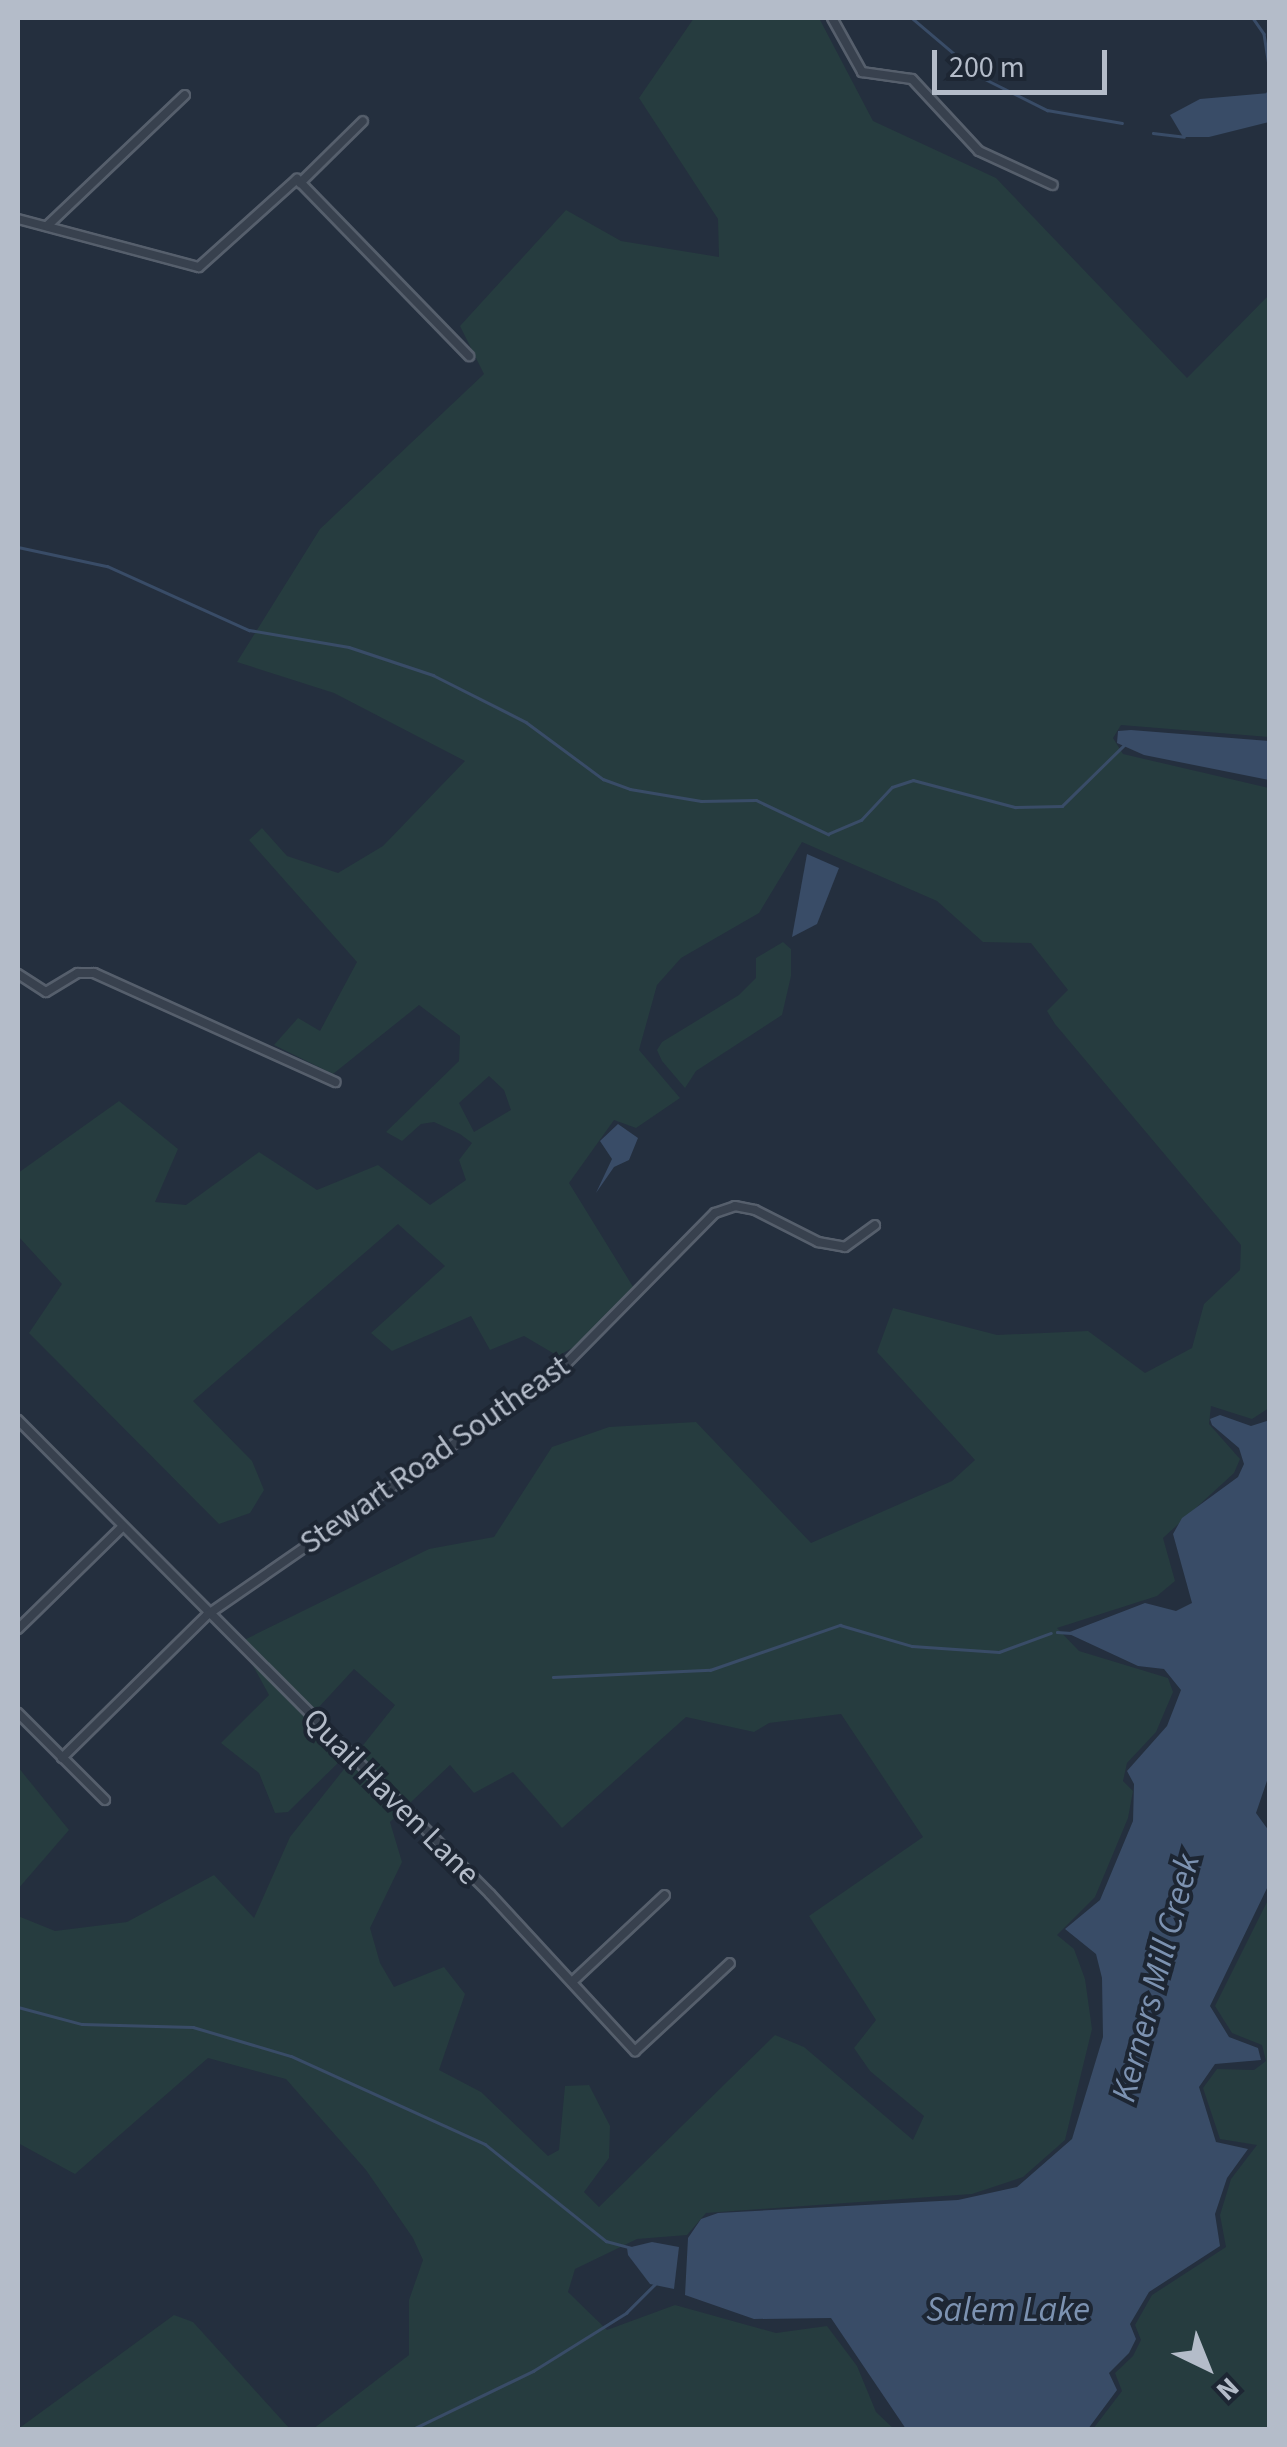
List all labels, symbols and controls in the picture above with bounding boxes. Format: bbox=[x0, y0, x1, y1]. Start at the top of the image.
scale bar bbox=[937, 30, 1112, 92]
text: 200 m bbox=[949, 46, 1025, 89]
street label: Stewart Road Southeast bbox=[293, 1347, 577, 1563]
street label: Quail Haven Lane bbox=[295, 1701, 487, 1893]
water label: Kerners Mill Creek bbox=[1103, 1850, 1209, 2106]
water label: Salem Lake bbox=[926, 2289, 1090, 2331]
north arrow bbox=[1157, 2317, 1257, 2417]
text: N bbox=[1207, 2368, 1248, 2410]

